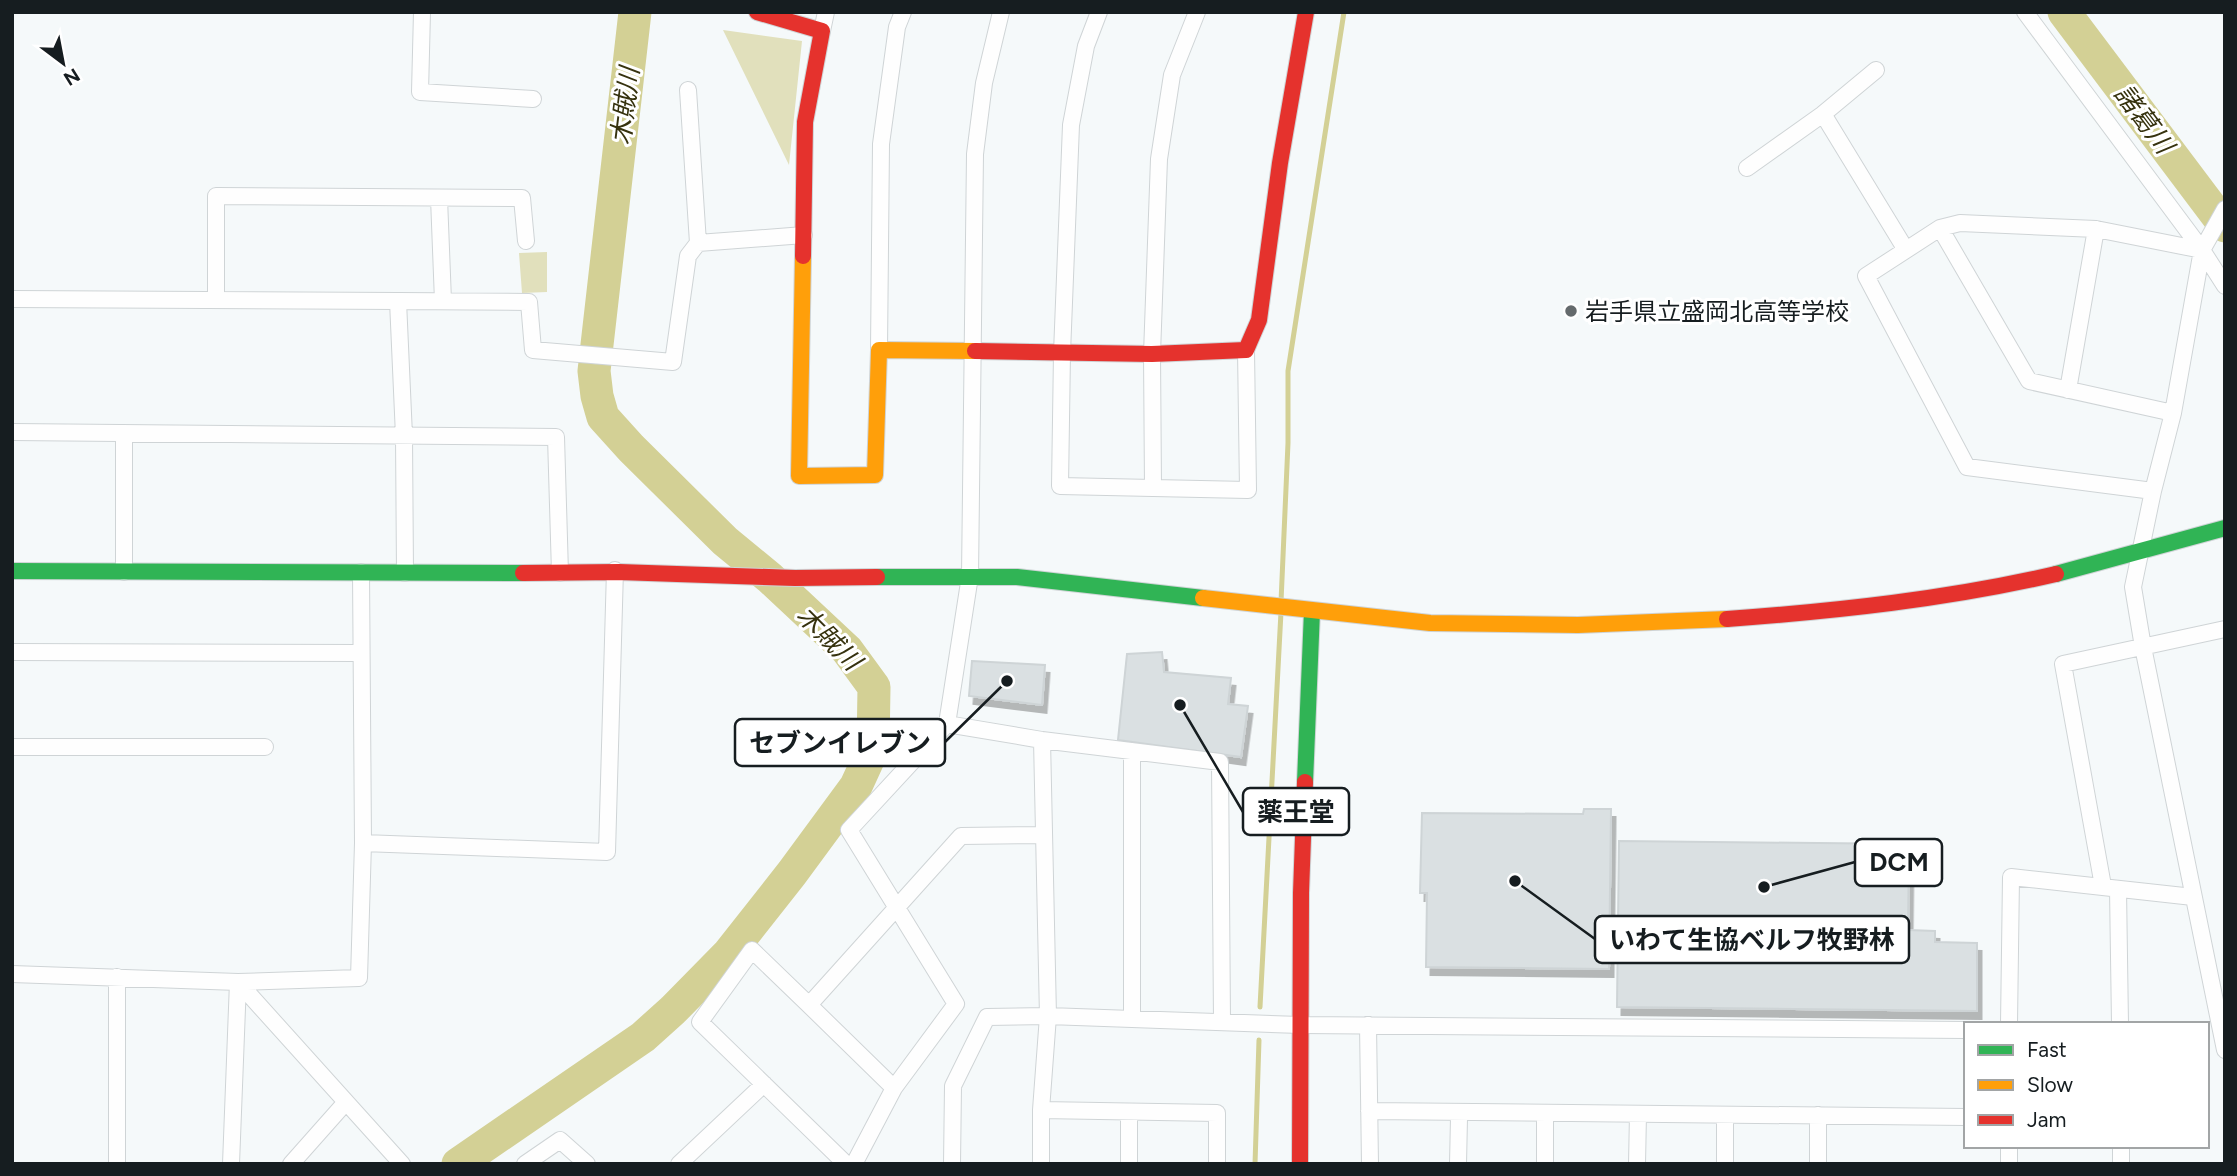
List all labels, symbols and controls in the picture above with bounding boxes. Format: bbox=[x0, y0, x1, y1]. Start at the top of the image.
north arrow bbox=[28, 28, 98, 98]
water label: 木賊川 bbox=[604, 62, 646, 147]
text: N bbox=[59, 63, 84, 91]
water label: 諸葛川 bbox=[2108, 78, 2182, 162]
place label: 岩手県立盛岡北高等学校 bbox=[1585, 297, 1849, 326]
marker: 岩手県立盛岡北高等学校 bbox=[1563, 303, 1579, 319]
water label: 木賊川 bbox=[790, 599, 870, 679]
callout: セブンイレブン bbox=[735, 719, 945, 766]
text: セブンイレブン bbox=[749, 727, 931, 759]
callout: 薬王堂 bbox=[1243, 788, 1349, 835]
text: 薬王堂 bbox=[1257, 796, 1335, 828]
callout: DCM bbox=[1855, 839, 1942, 886]
text: DCM bbox=[1869, 846, 1929, 878]
callout: いわて生協ベルフ牧野林 bbox=[1595, 916, 1909, 963]
text: いわて生協ベルフ牧野林 bbox=[1609, 924, 1895, 956]
legend bbox=[1964, 1022, 2209, 1148]
text: Fast bbox=[2027, 1037, 2067, 1062]
text: Slow bbox=[2027, 1072, 2073, 1097]
text: Jam bbox=[2027, 1107, 2066, 1132]

